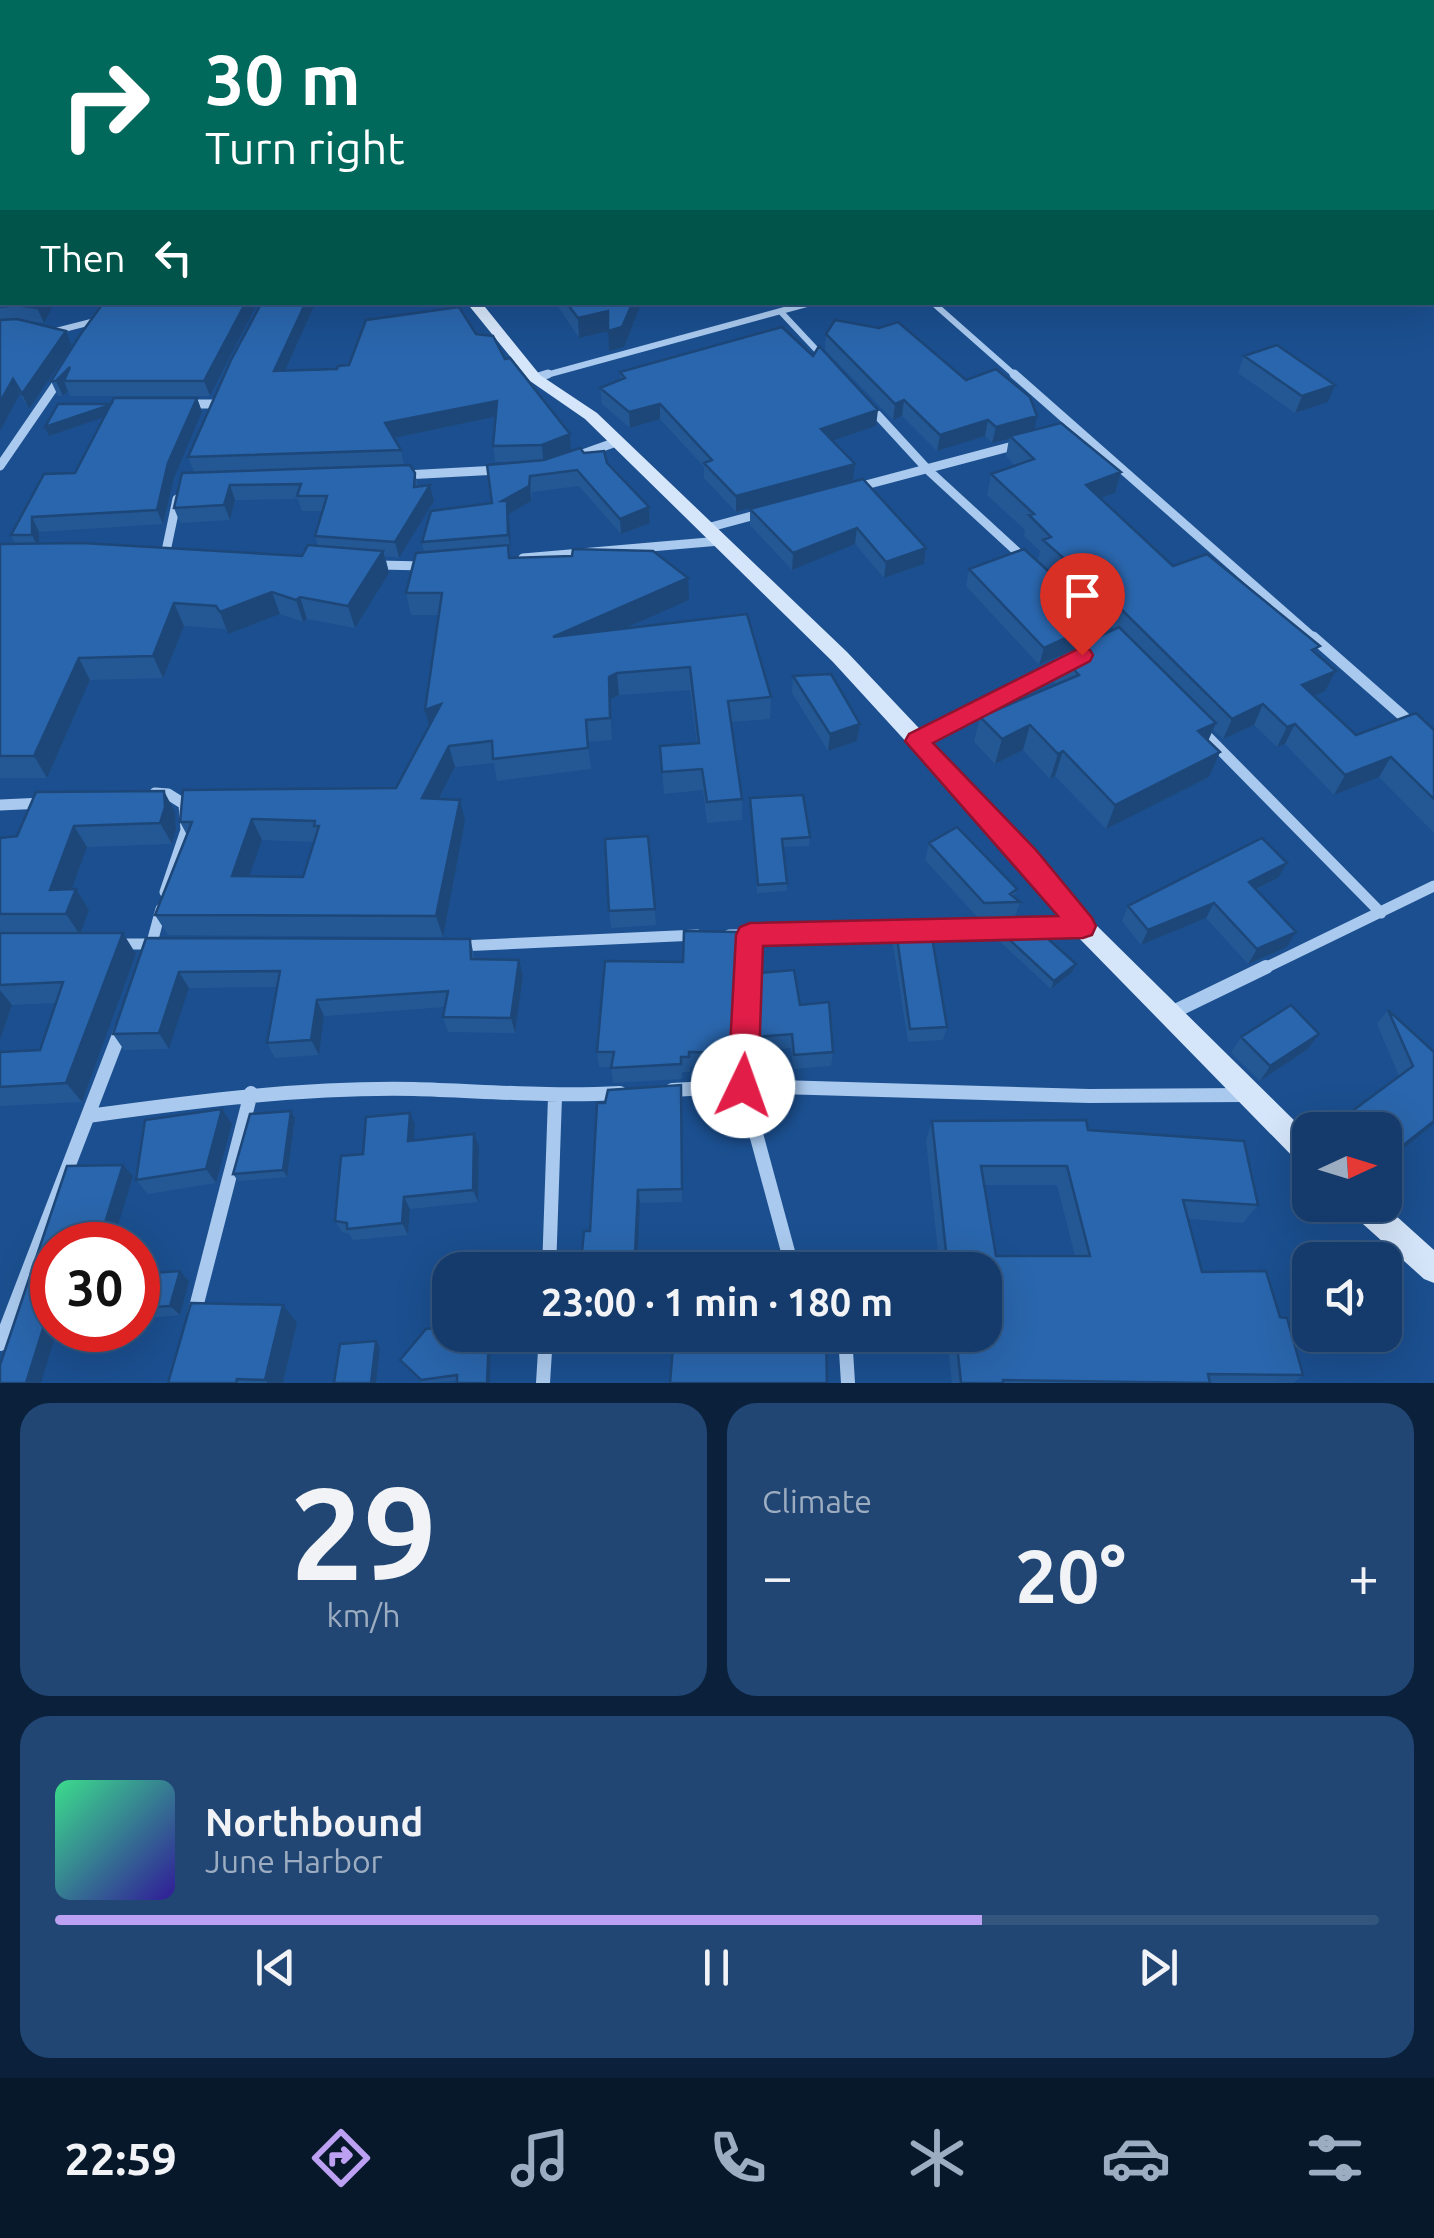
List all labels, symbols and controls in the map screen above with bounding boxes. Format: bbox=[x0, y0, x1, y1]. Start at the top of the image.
icon: right bbox=[40, 40, 170, 170]
text: 30 m bbox=[205, 40, 361, 118]
text: Turn right bbox=[205, 122, 405, 173]
icon: left bbox=[146, 230, 201, 285]
text: Then bbox=[40, 237, 126, 279]
pin bbox=[1040, 553, 1125, 656]
icon: arrive bbox=[1055, 568, 1110, 623]
position arrow bbox=[691, 1034, 795, 1138]
north arrow bbox=[1292, 1112, 1402, 1222]
map controls bbox=[1292, 1112, 1402, 1352]
speed limit sign: 30 bbox=[30, 1222, 160, 1352]
button: sound bbox=[1292, 1242, 1402, 1352]
text: 23:00 · 1 min · 180 m bbox=[541, 1281, 893, 1323]
text: 29 bbox=[290, 1459, 437, 1605]
text: Climate bbox=[762, 1483, 872, 1519]
text: 20° bbox=[1015, 1533, 1126, 1617]
text: − bbox=[762, 1545, 793, 1606]
text: + bbox=[1348, 1545, 1379, 1606]
text: km/h bbox=[327, 1597, 400, 1633]
text: Northbound bbox=[205, 1801, 423, 1843]
text: June Harbor bbox=[205, 1843, 383, 1879]
icon: previous bbox=[248, 1940, 303, 1995]
icon: pause bbox=[689, 1940, 744, 1995]
icon: next bbox=[1131, 1940, 1186, 1995]
icon: directions bbox=[306, 2123, 376, 2193]
icon: music bbox=[505, 2123, 575, 2193]
icon: phone bbox=[703, 2123, 773, 2193]
icon: climate bbox=[902, 2123, 972, 2193]
icon: car bbox=[1101, 2123, 1171, 2193]
icon: filters bbox=[1300, 2123, 1370, 2193]
text: 22:59 bbox=[64, 2133, 177, 2184]

